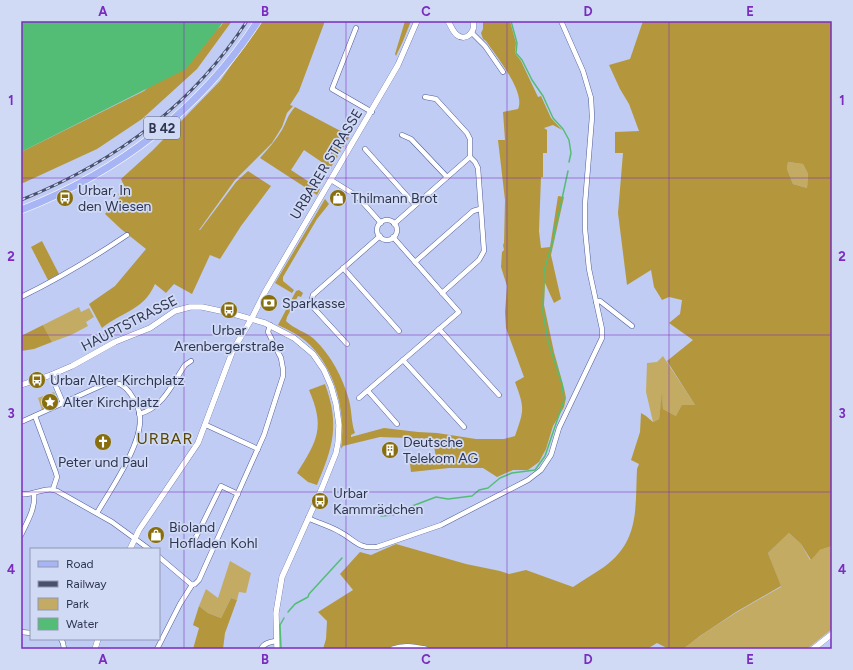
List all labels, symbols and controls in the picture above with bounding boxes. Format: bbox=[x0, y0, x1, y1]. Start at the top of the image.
text: A bbox=[98, 4, 108, 19]
text: B bbox=[261, 4, 269, 19]
text: C bbox=[421, 4, 431, 19]
text: D bbox=[583, 4, 593, 19]
text: E bbox=[746, 4, 754, 19]
text: 1 bbox=[8, 93, 14, 108]
text: 1 bbox=[839, 93, 845, 108]
street label: URBARER STRASSE bbox=[287, 106, 366, 223]
road number: B 42 bbox=[144, 117, 180, 139]
place label: Urbar, In den Wiesen bbox=[78, 182, 152, 215]
bus stop icon: Urbar, In den Wiesen bbox=[55, 188, 75, 208]
shop icon: Thilmann Brot bbox=[328, 188, 348, 208]
place label: Thilmann Brot bbox=[351, 190, 438, 207]
text: 2 bbox=[7, 249, 15, 264]
text: 2 bbox=[838, 249, 846, 264]
street label: HAUPTSTRASSE bbox=[78, 292, 180, 355]
bank icon: Sparkasse bbox=[259, 293, 279, 313]
place label: Sparkasse bbox=[282, 295, 346, 312]
bus stop icon: Urbar Arenbergerstraße bbox=[219, 300, 239, 320]
place label: Urbar Arenbergerstraße bbox=[174, 322, 284, 355]
bus stop icon: Urbar Alter Kirchplatz bbox=[27, 370, 47, 390]
place label: Urbar Alter Kirchplatz bbox=[50, 372, 185, 389]
place icon: Alter Kirchplatz bbox=[40, 392, 60, 412]
place label: Alter Kirchplatz bbox=[63, 394, 159, 411]
text: 3 bbox=[7, 406, 15, 421]
text: 3 bbox=[838, 406, 846, 421]
district label: URBAR bbox=[137, 429, 193, 448]
church icon: Peter und Paul bbox=[93, 432, 113, 452]
place label: Deutsche Telekom AG bbox=[403, 434, 478, 467]
building icon: Deutsche Telekom AG bbox=[380, 440, 400, 460]
place label: Peter und Paul bbox=[58, 454, 148, 471]
place label: Urbar Kammrädchen bbox=[333, 485, 423, 518]
bus stop icon: Urbar Kammrädchen bbox=[310, 491, 330, 511]
place label: Bioland Hofladen Kohl bbox=[169, 519, 258, 552]
shop icon: Bioland Hofladen Kohl bbox=[146, 525, 166, 545]
legend bbox=[30, 548, 160, 640]
text: Road bbox=[66, 557, 94, 571]
text: 4 bbox=[7, 562, 15, 577]
text: 4 bbox=[838, 562, 846, 577]
text: Railway bbox=[66, 577, 107, 591]
text: Park bbox=[66, 597, 89, 611]
text: Water bbox=[66, 617, 98, 631]
text: A bbox=[98, 652, 108, 667]
text: B bbox=[261, 652, 269, 667]
text: C bbox=[421, 652, 431, 667]
text: D bbox=[583, 652, 593, 667]
text: E bbox=[746, 652, 754, 667]

